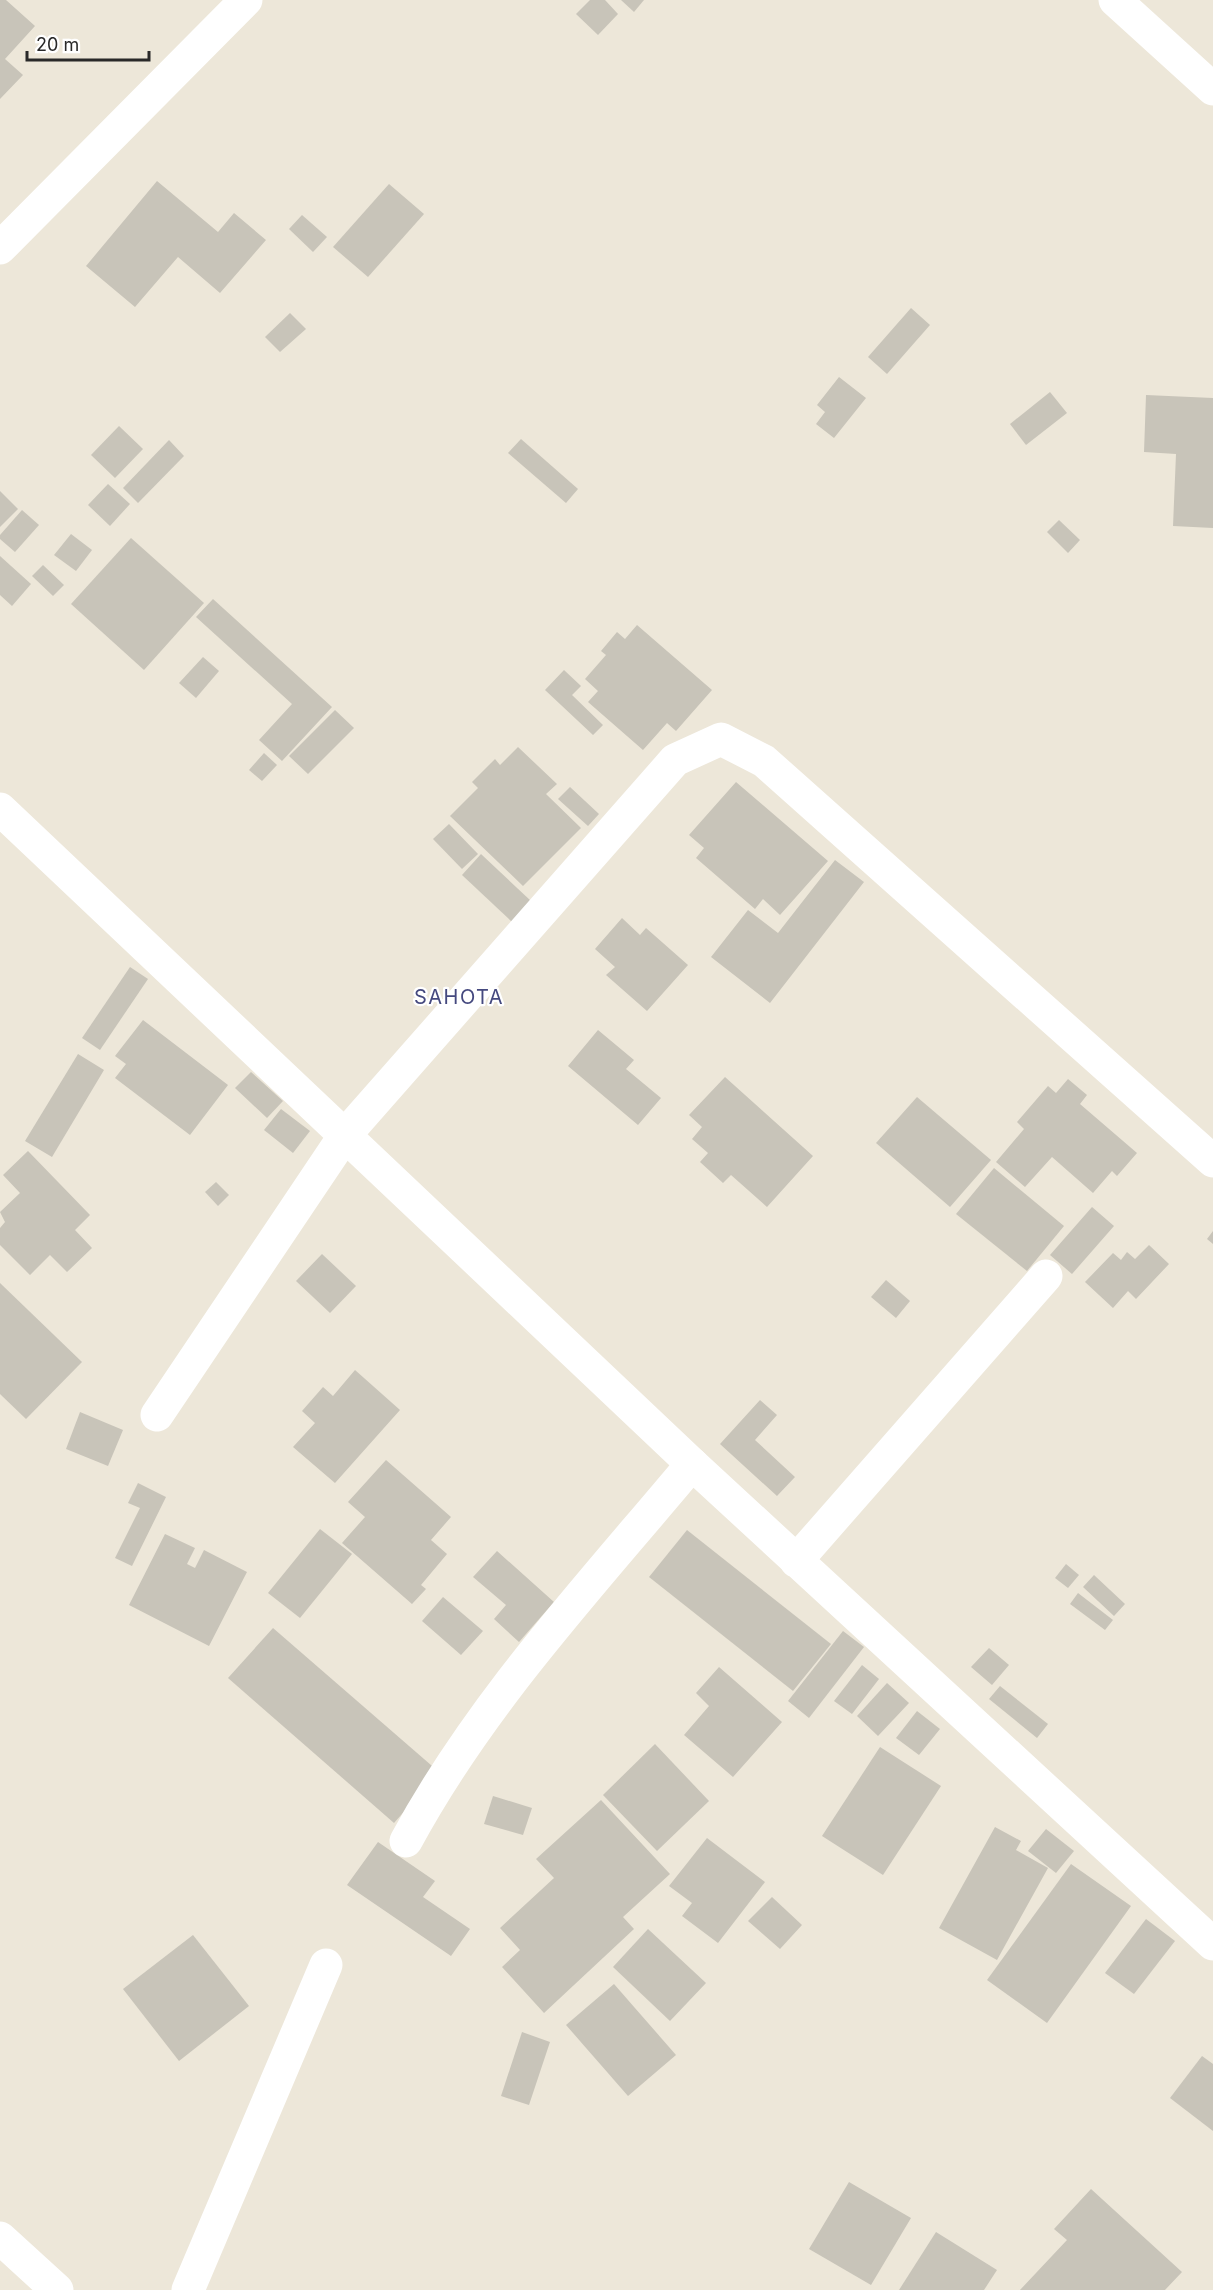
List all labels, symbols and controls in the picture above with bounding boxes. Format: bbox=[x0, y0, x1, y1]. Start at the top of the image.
scale bar bbox=[27, 24, 148, 62]
text: 20 m bbox=[36, 34, 79, 55]
district label: SAHOTA bbox=[414, 985, 504, 1009]

